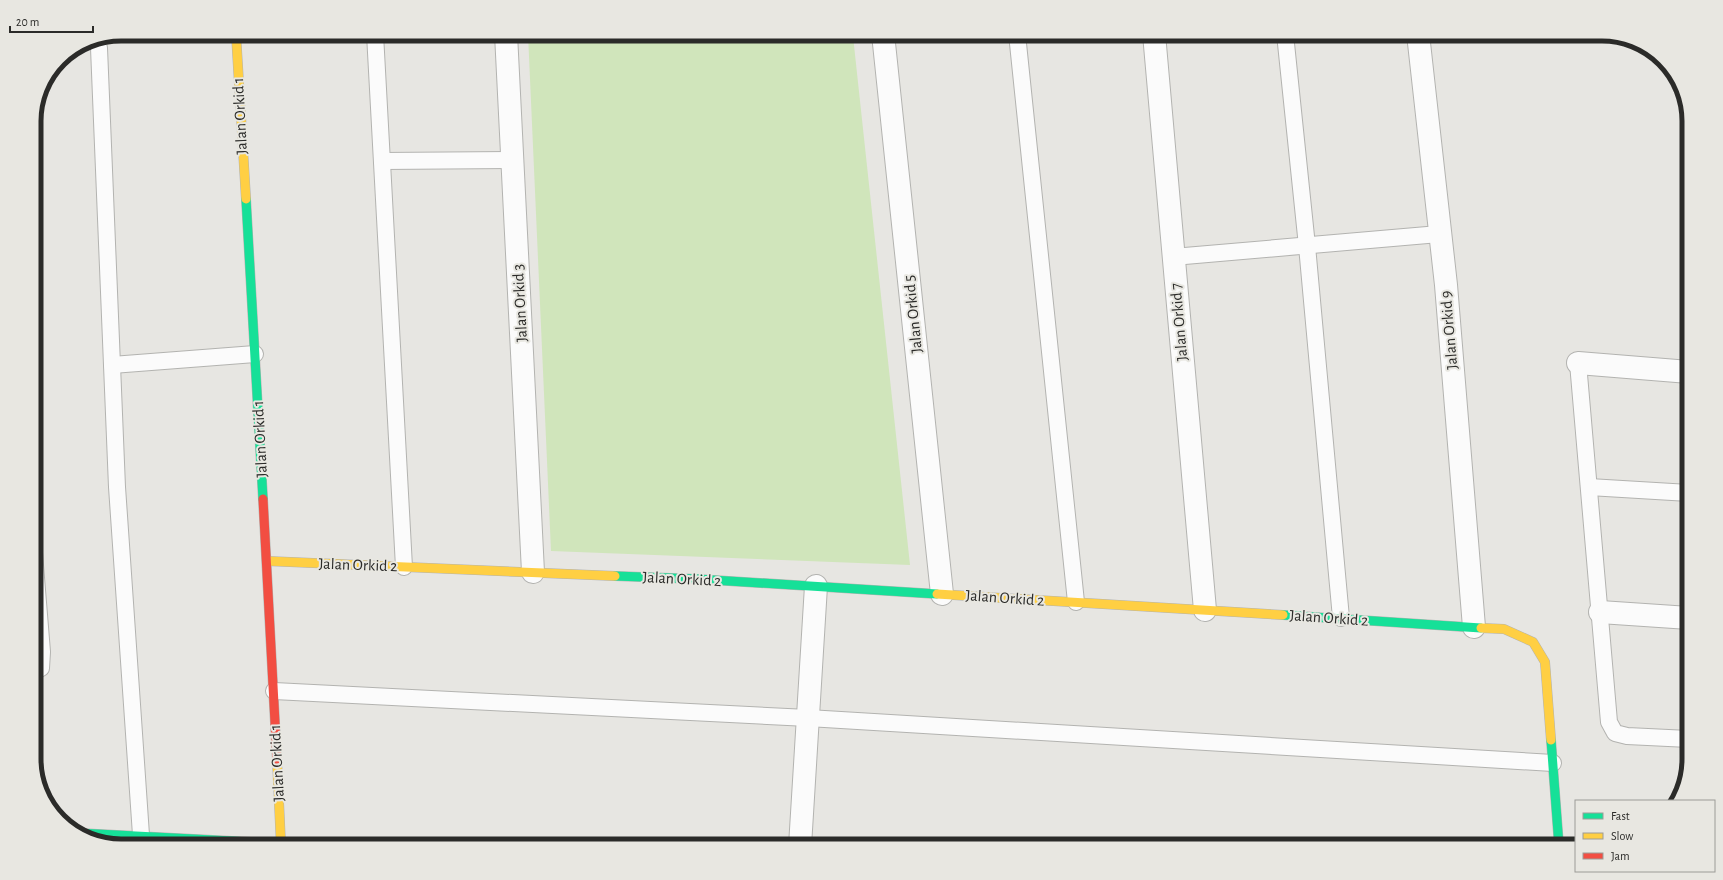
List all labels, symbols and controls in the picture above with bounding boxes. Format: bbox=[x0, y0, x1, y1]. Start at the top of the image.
scale bar bbox=[10, 8, 93, 34]
text: 20 m bbox=[16, 16, 39, 28]
street label: Jalan Orkid 1 bbox=[230, 77, 250, 155]
street label: Jalan Orkid 3 bbox=[510, 264, 530, 342]
street label: Jalan Orkid 5 bbox=[901, 274, 925, 354]
street label: Jalan Orkid 7 bbox=[1168, 282, 1190, 362]
street label: Jalan Orkid 9 bbox=[1438, 290, 1460, 370]
street label: Jalan Orkid 1 bbox=[250, 400, 270, 478]
street label: Jalan Orkid 2 bbox=[318, 556, 398, 574]
street label: Jalan Orkid 2 bbox=[642, 569, 722, 589]
street label: Jalan Orkid 2 bbox=[965, 587, 1045, 609]
street label: Jalan Orkid 2 bbox=[1289, 607, 1369, 629]
street label: Jalan Orkid 1 bbox=[267, 724, 287, 802]
legend bbox=[1575, 800, 1715, 872]
text: Fast bbox=[1611, 810, 1630, 822]
text: Slow bbox=[1611, 830, 1633, 842]
text: Jam bbox=[1611, 850, 1630, 862]

